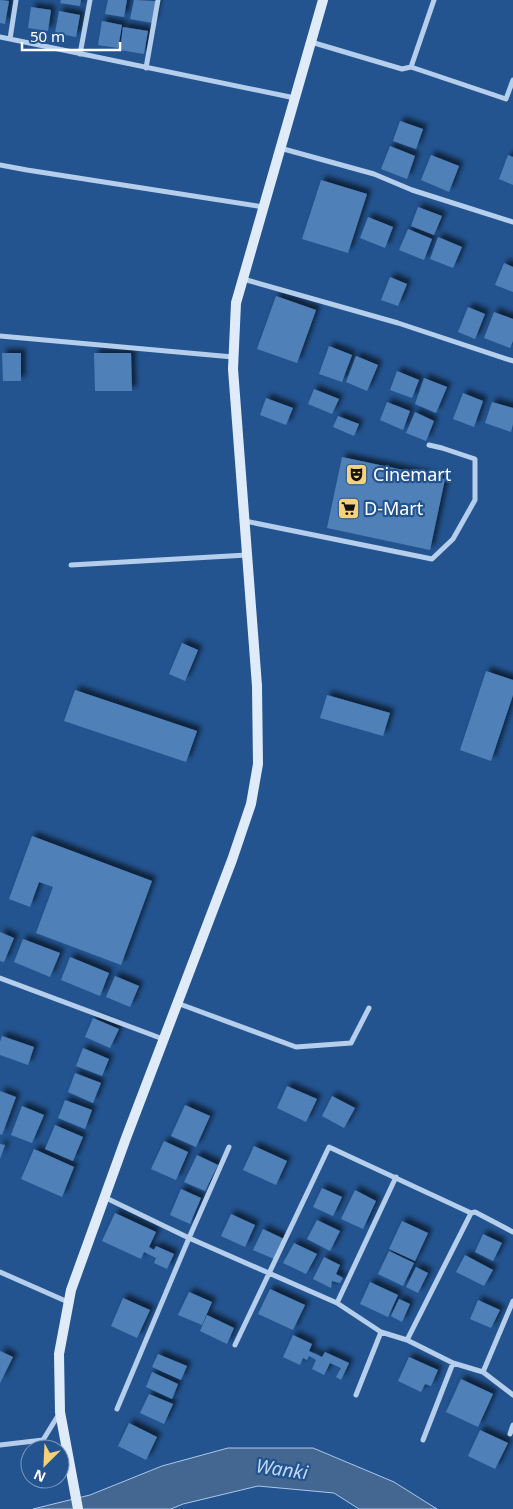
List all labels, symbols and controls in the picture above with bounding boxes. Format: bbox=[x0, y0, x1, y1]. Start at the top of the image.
scale bar bbox=[22, 20, 120, 52]
text: 50 m bbox=[30, 26, 65, 46]
theatre icon: Cinemart bbox=[345, 462, 369, 486]
place label: Cinemart bbox=[373, 462, 452, 486]
supermarket icon: D-Mart bbox=[336, 496, 360, 520]
place label: D-Mart bbox=[364, 496, 424, 520]
north arrow bbox=[20, 1439, 70, 1489]
water label: Wanki bbox=[254, 1453, 311, 1486]
text: N bbox=[30, 1465, 49, 1487]

